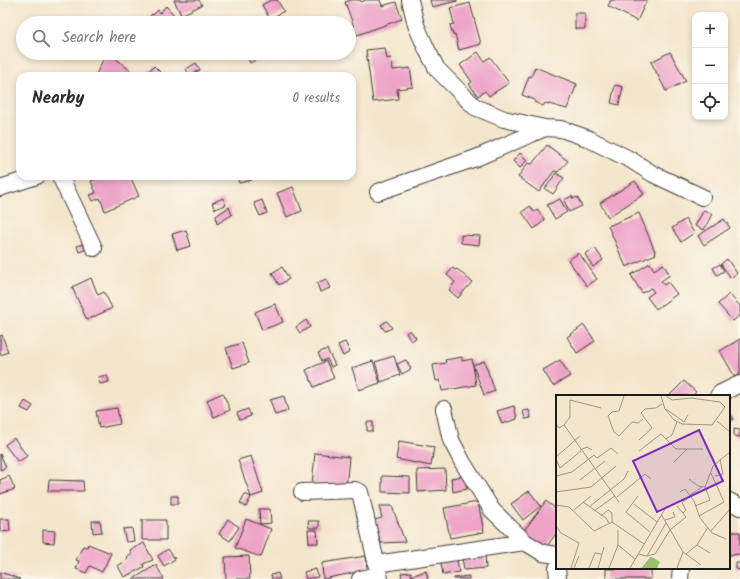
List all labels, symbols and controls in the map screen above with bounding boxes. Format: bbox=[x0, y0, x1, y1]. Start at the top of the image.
map controls bbox=[692, 12, 728, 120]
button: + bbox=[692, 12, 728, 48]
search box bbox=[16, 16, 356, 60]
text: Search here bbox=[62, 26, 136, 50]
icon: search bbox=[30, 27, 52, 49]
button: − bbox=[692, 48, 728, 84]
button: locate bbox=[692, 84, 728, 120]
text: Nearby bbox=[32, 85, 84, 112]
text: 0 results bbox=[293, 88, 340, 109]
inset map bbox=[556, 395, 730, 569]

